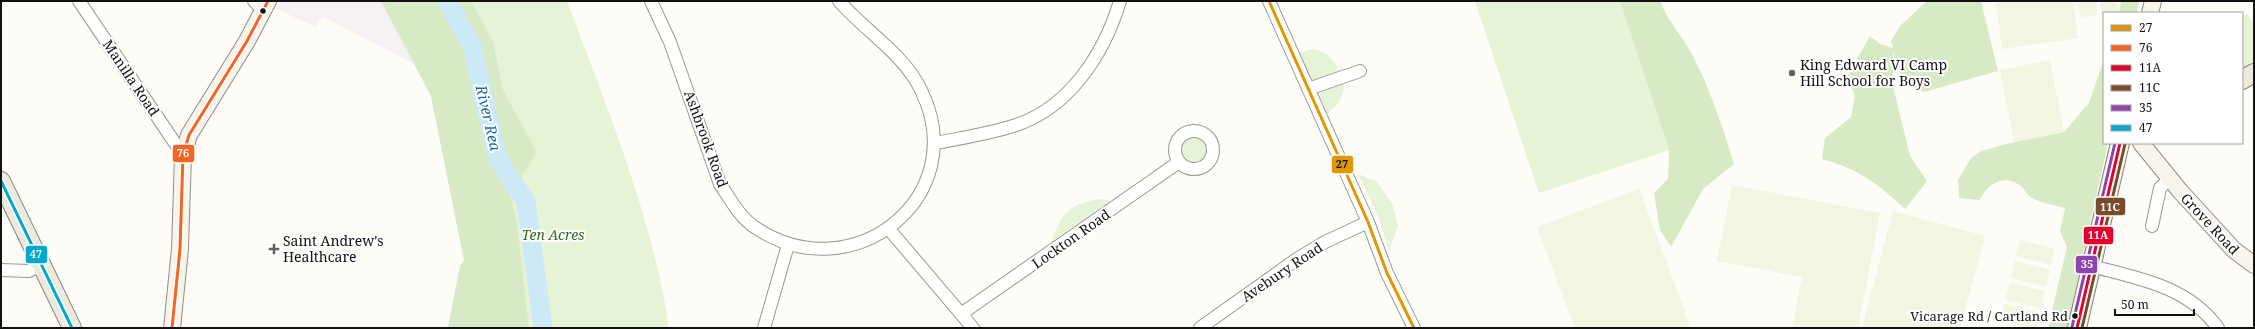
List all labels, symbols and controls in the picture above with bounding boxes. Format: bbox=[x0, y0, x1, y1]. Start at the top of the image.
unlabelled marker bbox=[258, 6, 268, 16]
legend bbox=[2103, 12, 2243, 144]
text: 27 bbox=[2139, 19, 2153, 36]
street label: Manilla Road bbox=[99, 36, 164, 120]
text: 76 bbox=[2139, 39, 2153, 56]
place label: King Edward VI Camp Hill School for Boys bbox=[1800, 55, 1947, 90]
text: 11A bbox=[2139, 59, 2161, 76]
marker: King Edward VI Camp Hill School for Boys bbox=[1787, 68, 1797, 78]
text: 11C bbox=[2139, 79, 2160, 96]
water label: River Rea bbox=[471, 82, 506, 153]
street label: Ashbrook Road bbox=[680, 88, 733, 190]
text: 35 bbox=[2139, 99, 2152, 116]
text: 47 bbox=[2139, 119, 2153, 136]
line badge: 76 bbox=[172, 144, 195, 163]
text: 76 bbox=[177, 145, 189, 160]
line badge: 27 bbox=[1331, 155, 1354, 174]
text: 27 bbox=[1336, 156, 1348, 171]
street label: Grove Road bbox=[2177, 189, 2244, 259]
line badge: 11C bbox=[2095, 197, 2126, 216]
text: 11C bbox=[2100, 199, 2120, 214]
street label: Lockton Road bbox=[1028, 204, 1114, 273]
park label: Ten Acres bbox=[521, 225, 585, 244]
line badge: 11A bbox=[2083, 226, 2114, 245]
text: 11A bbox=[2088, 227, 2109, 242]
place label: Saint Andrew's Healthcare bbox=[283, 231, 384, 266]
street label: Avebury Road bbox=[1237, 237, 1326, 306]
marker: Saint Andrew's Healthcare bbox=[268, 243, 280, 255]
line badge: 47 bbox=[25, 245, 48, 264]
text: 47 bbox=[30, 246, 42, 261]
line badge: 35 bbox=[2075, 255, 2098, 274]
text: 35 bbox=[2081, 256, 2093, 271]
scale bar bbox=[2115, 291, 2194, 317]
text: 50 m bbox=[2121, 296, 2149, 313]
place label: Vicarage Rd / Cartland Rd bbox=[1910, 307, 2068, 325]
marker: Vicarage Rd / Cartland Rd bbox=[2070, 311, 2080, 321]

